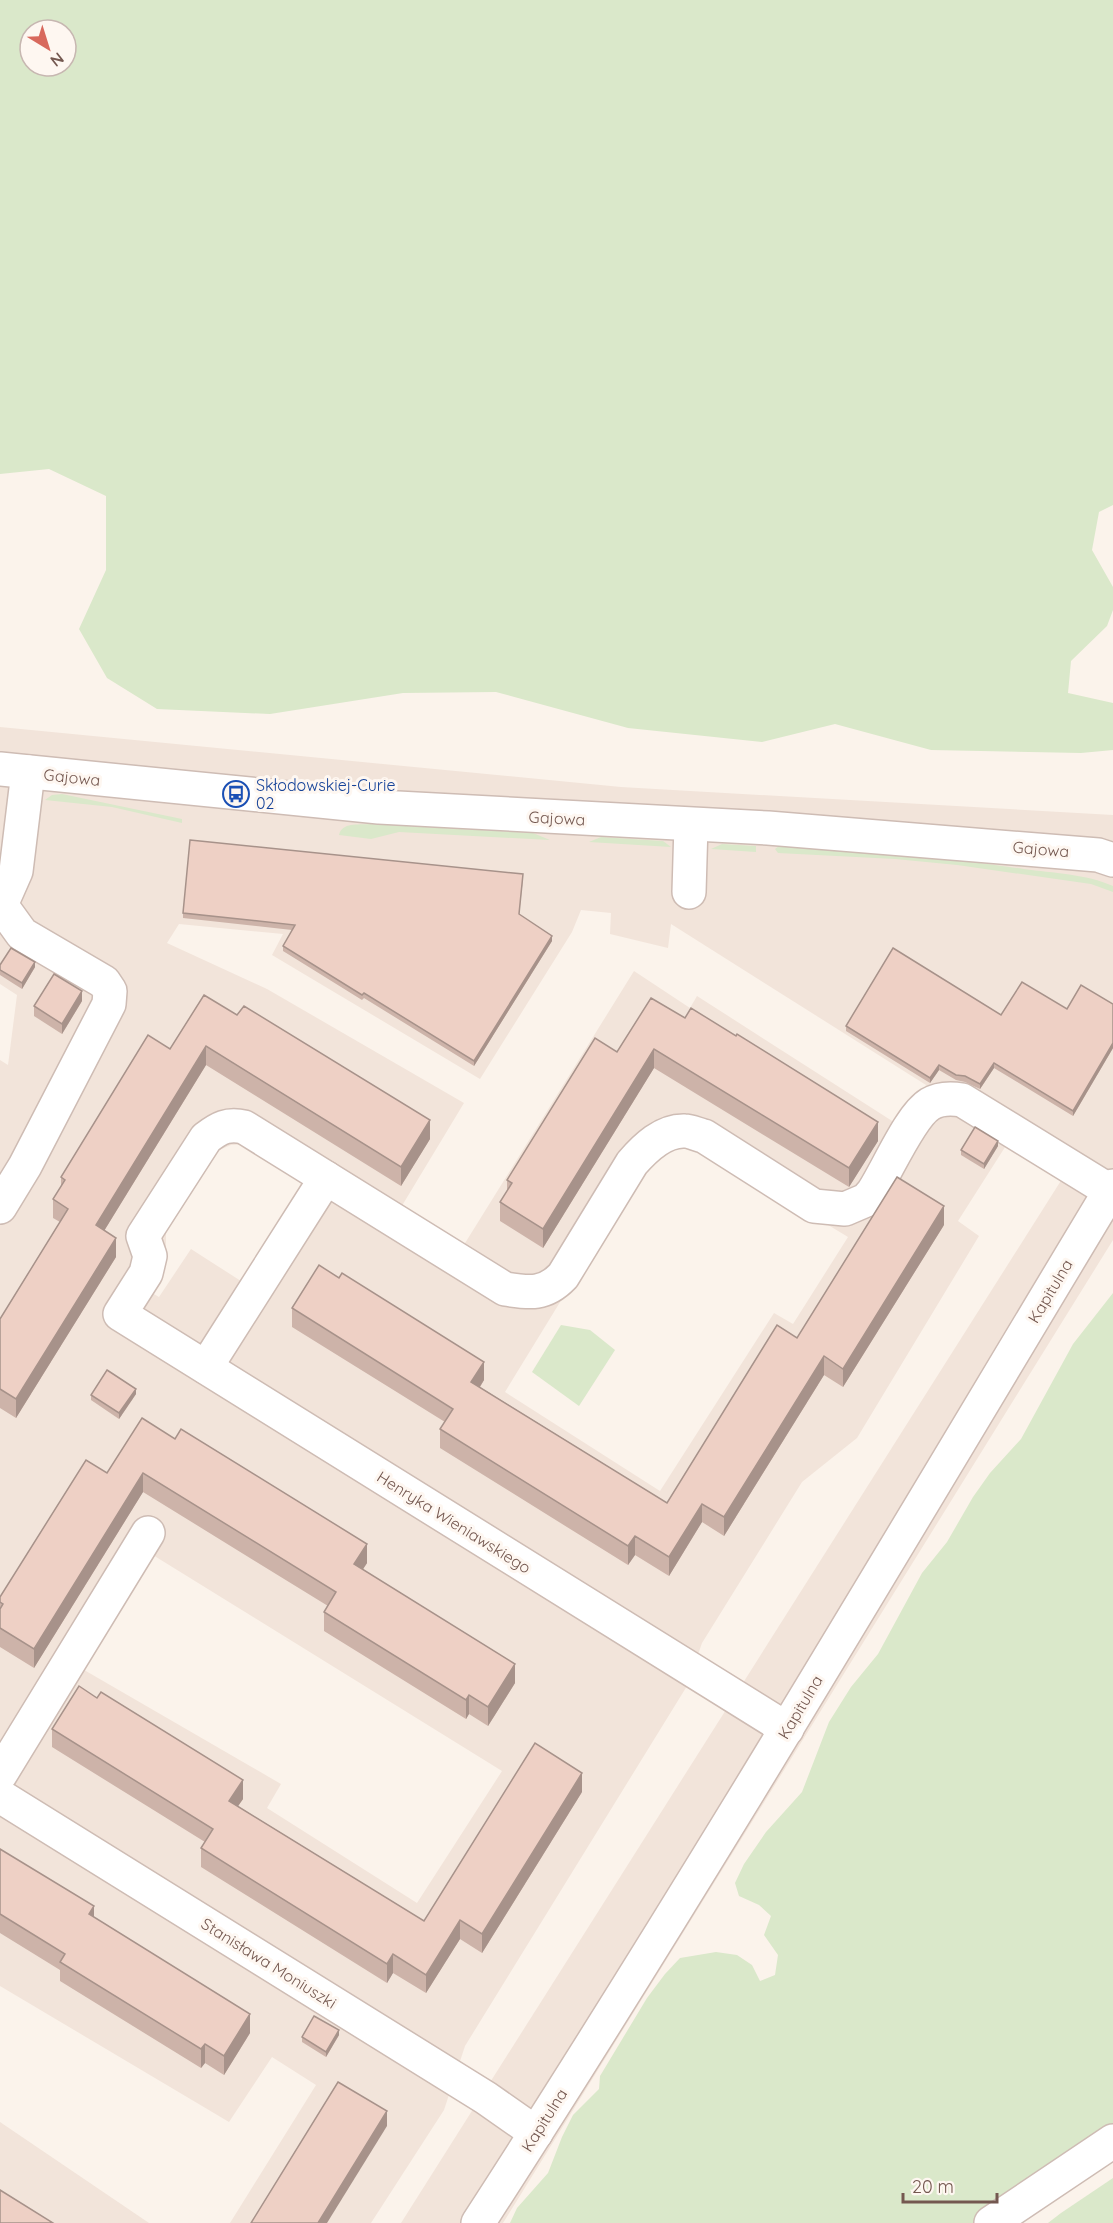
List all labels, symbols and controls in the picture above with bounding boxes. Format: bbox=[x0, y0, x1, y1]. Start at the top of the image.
north arrow bbox=[18, 18, 78, 78]
text: N bbox=[46, 48, 68, 71]
street label: Gajowa bbox=[43, 764, 101, 790]
place label: Skłodowskiej-Curie 02 bbox=[256, 775, 396, 813]
bus stop icon: Skłodowskiej-Curie 02 bbox=[221, 779, 251, 809]
street label: Gajowa bbox=[528, 807, 586, 829]
street label: Gajowa bbox=[1012, 837, 1070, 861]
street label: Kapitulna bbox=[1023, 1256, 1077, 1326]
street label: Henryka Wieniawskiego bbox=[373, 1466, 535, 1578]
street label: Kapitulna bbox=[773, 1672, 827, 1742]
street label: Stanisława Moniuszki bbox=[198, 1913, 340, 2013]
street label: Kapitulna bbox=[517, 2085, 571, 2155]
scale bar bbox=[903, 2166, 998, 2204]
text: 20 m bbox=[912, 2175, 954, 2198]

